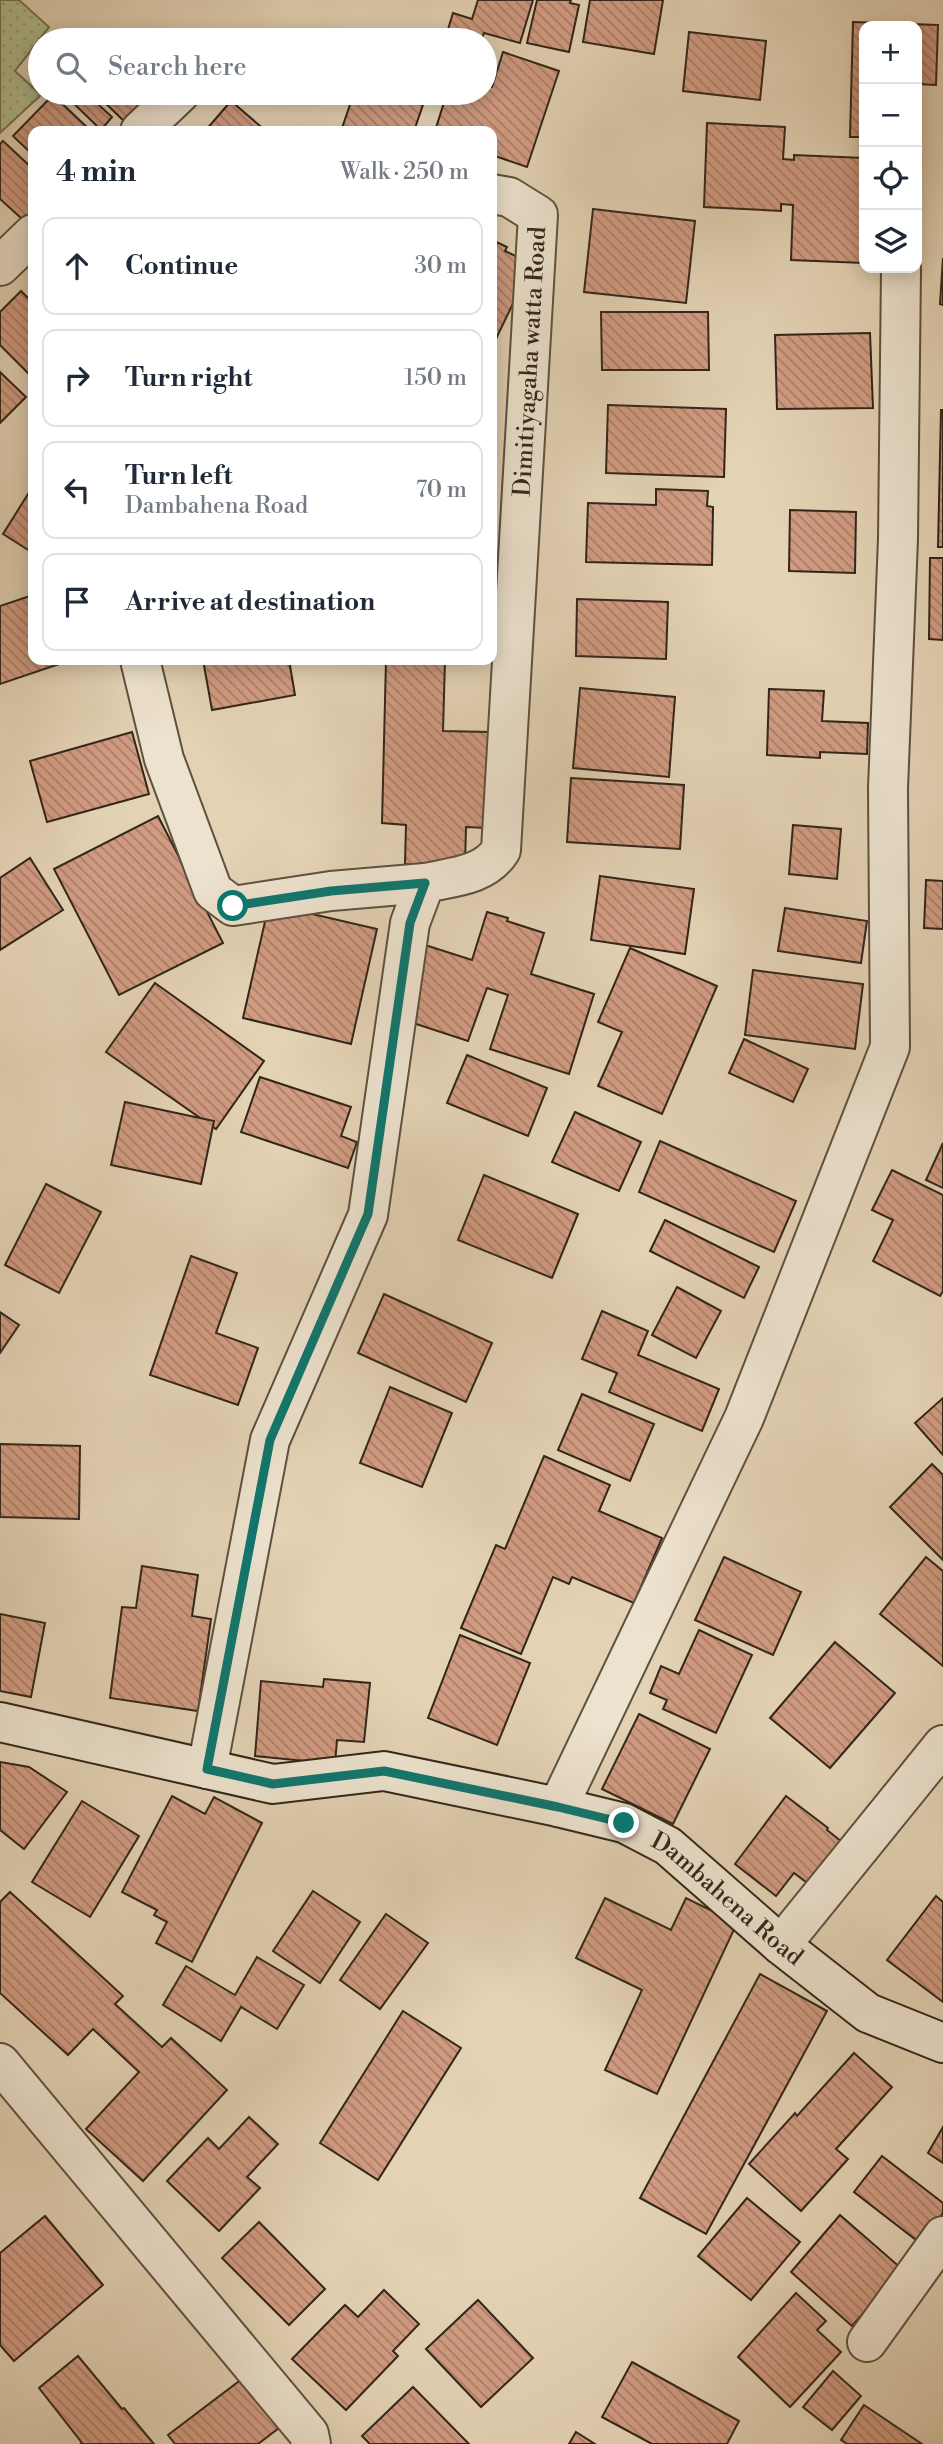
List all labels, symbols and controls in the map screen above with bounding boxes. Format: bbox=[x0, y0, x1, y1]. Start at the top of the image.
map controls bbox=[859, 21, 922, 273]
button: + bbox=[859, 21, 922, 84]
search box bbox=[28, 28, 497, 105]
icon: search bbox=[52, 48, 90, 86]
text: Search here bbox=[108, 51, 247, 83]
button: − bbox=[859, 84, 922, 147]
button: locate bbox=[859, 147, 922, 210]
text: 4 min bbox=[56, 153, 136, 191]
text: Walk · 250 m bbox=[340, 158, 469, 186]
button: layers bbox=[859, 210, 922, 273]
street label: Dimitiyagaha watta Road bbox=[508, 225, 553, 497]
icon: ahead bbox=[58, 247, 96, 285]
text: Continue bbox=[125, 250, 238, 282]
text: 30 m bbox=[414, 252, 467, 280]
icon: right bbox=[58, 359, 96, 397]
text: Turn right bbox=[125, 362, 253, 394]
text: 150 m bbox=[404, 364, 467, 392]
text: Turn left bbox=[125, 460, 233, 492]
icon: left bbox=[58, 471, 96, 509]
text: 70 m bbox=[416, 476, 467, 504]
text: Dambahena Road bbox=[125, 492, 308, 520]
icon: arrive bbox=[58, 583, 96, 621]
text: Arrive at destination bbox=[125, 586, 375, 618]
route start bbox=[217, 890, 248, 921]
route end bbox=[608, 1807, 639, 1838]
street label: Dambahena Road bbox=[646, 1826, 809, 1973]

